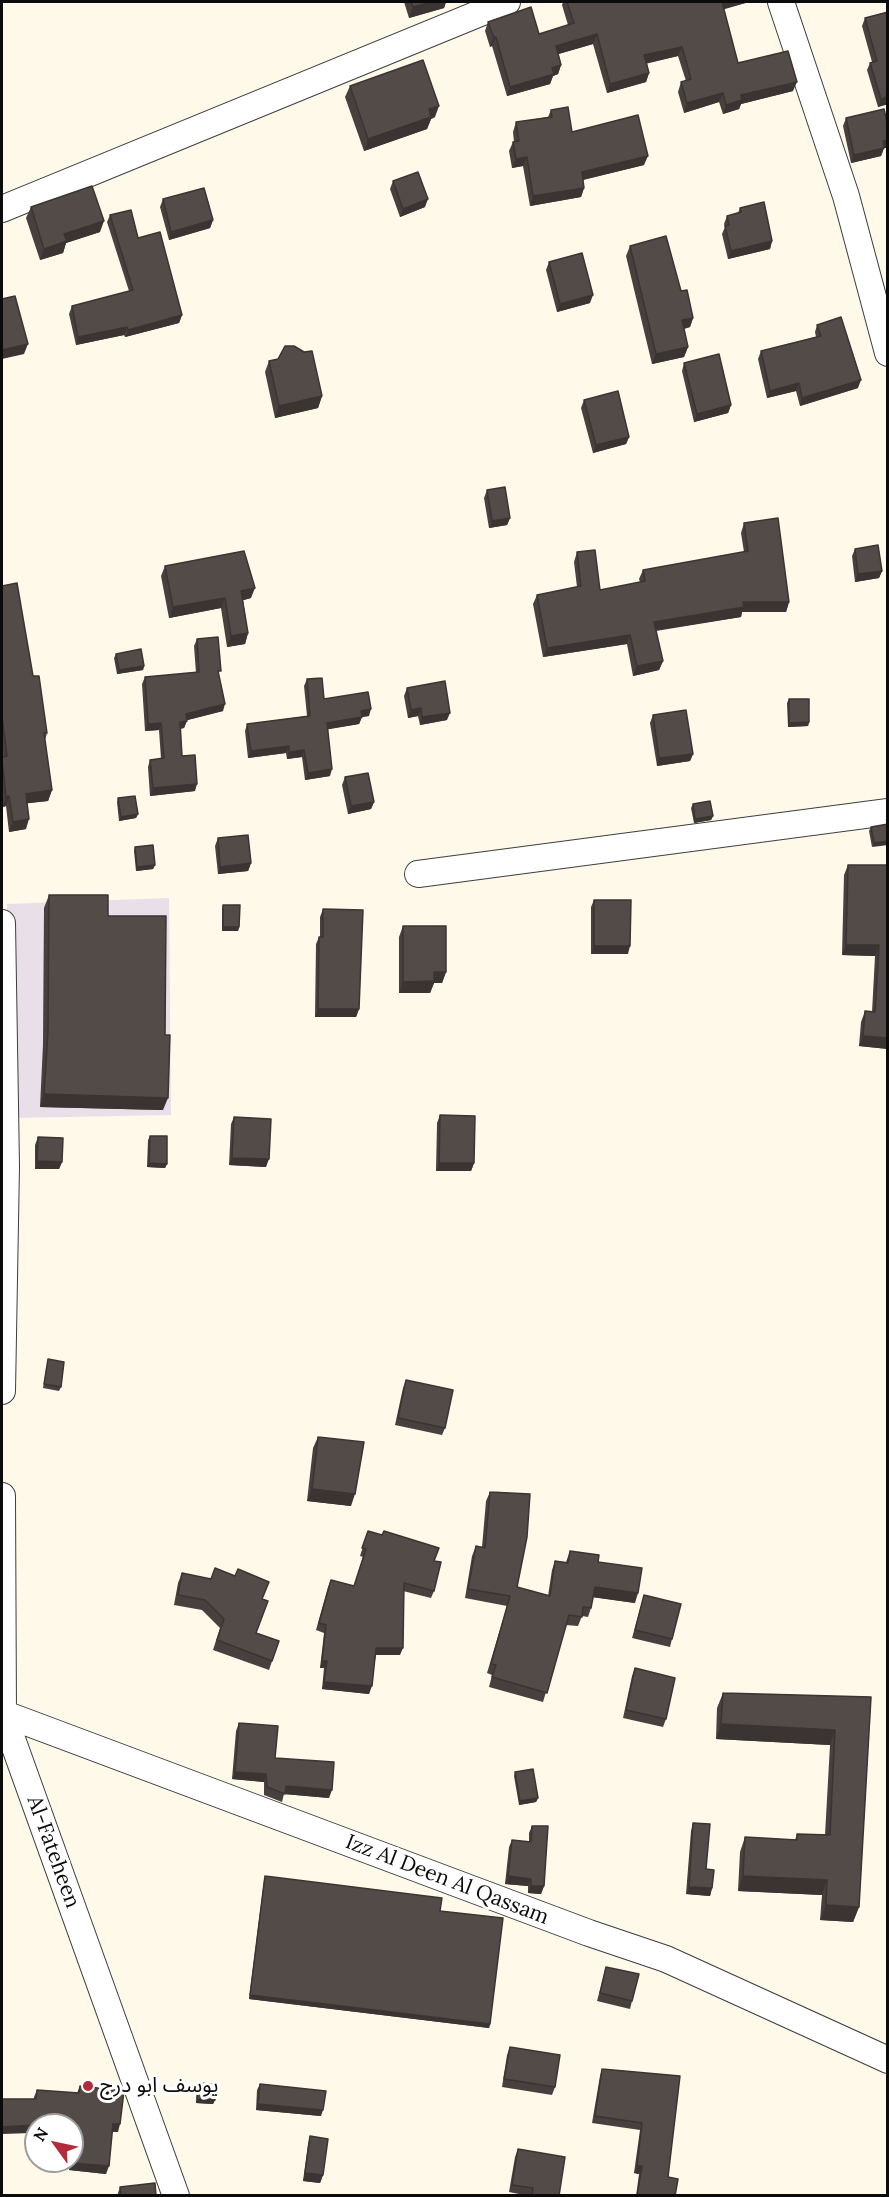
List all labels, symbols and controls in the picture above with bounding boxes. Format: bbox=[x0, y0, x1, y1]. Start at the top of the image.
street label: Al-Fateheen bbox=[21, 1792, 85, 1912]
street label: Izz Al Deen Al Qassam bbox=[342, 1830, 552, 1930]
place label: يوسف ابو درج bbox=[100, 2073, 218, 2099]
marker: يوسف ابو درج bbox=[81, 2079, 95, 2093]
north arrow bbox=[24, 2113, 84, 2173]
text: N bbox=[29, 2124, 52, 2145]

